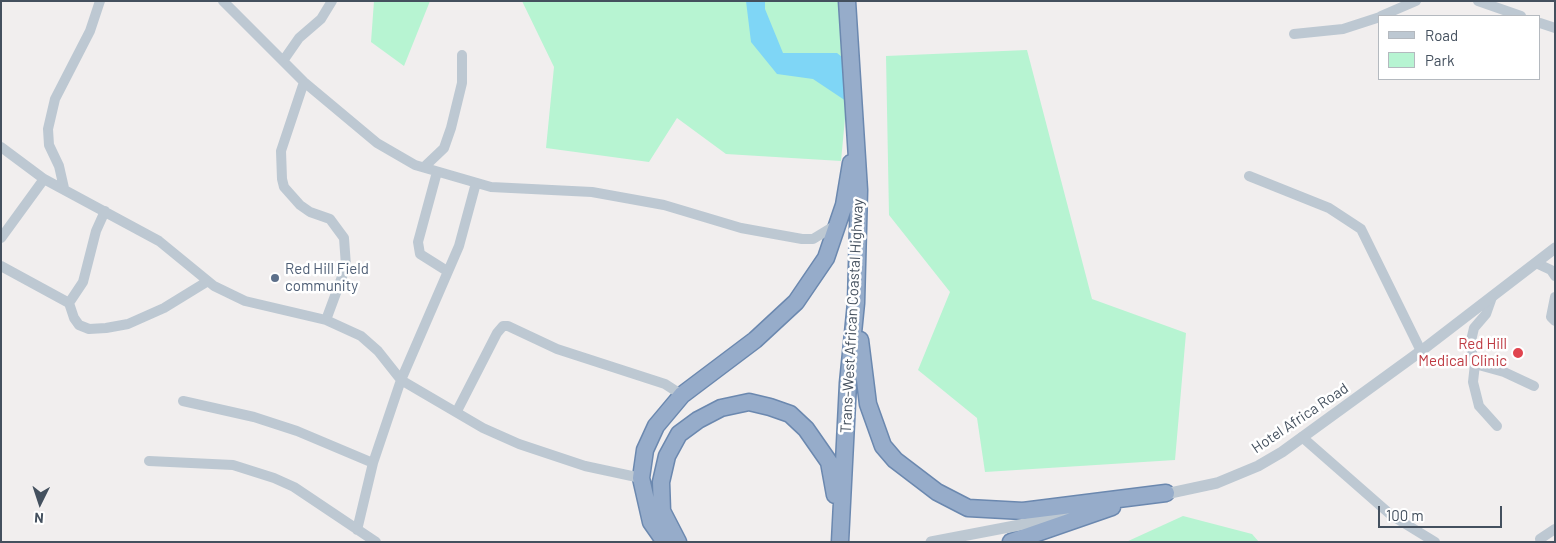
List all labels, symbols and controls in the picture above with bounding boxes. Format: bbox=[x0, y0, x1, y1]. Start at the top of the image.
legend bbox=[1378, 15, 1541, 80]
text: Road bbox=[1425, 26, 1458, 44]
text: Park bbox=[1425, 51, 1454, 69]
street label: Trans-West African Coastal Highway bbox=[837, 198, 867, 434]
place label: Red Hill Field community bbox=[285, 260, 369, 295]
marker: Red Hill Field community bbox=[269, 272, 281, 284]
place label: Red Hill Medical Clinic bbox=[1418, 335, 1507, 370]
marker: Red Hill Medical Clinic bbox=[1511, 346, 1525, 360]
street label: Hotel Africa Road bbox=[1248, 379, 1352, 457]
north arrow bbox=[15, 478, 65, 528]
scale bar bbox=[1381, 496, 1505, 528]
text: 100 m bbox=[1386, 506, 1424, 524]
text: N bbox=[34, 510, 44, 527]

